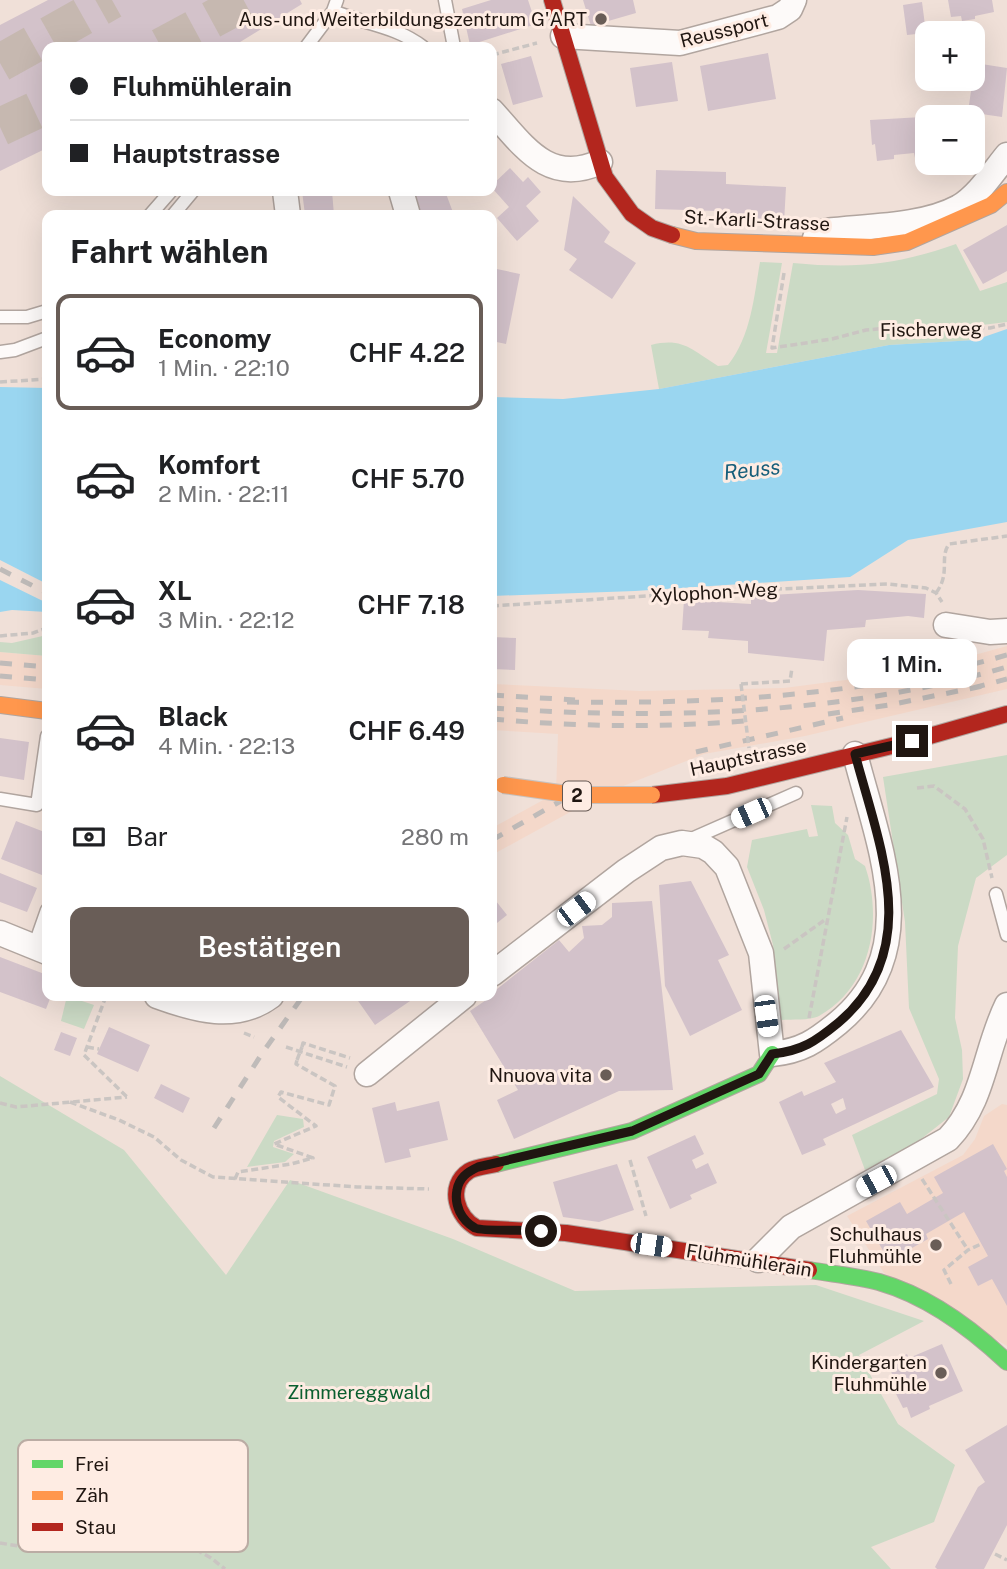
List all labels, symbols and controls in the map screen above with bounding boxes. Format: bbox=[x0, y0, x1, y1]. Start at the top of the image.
place label: Aus- und Weiterbildungszentrum G'ART bbox=[239, 8, 587, 30]
street label: Reussport bbox=[678, 8, 770, 52]
marker: Aus- und Weiterbildungszentrum G'ART bbox=[593, 11, 609, 27]
map controls bbox=[915, 21, 985, 175]
button: + bbox=[915, 21, 985, 91]
text: Fluhmühlerain bbox=[112, 71, 292, 102]
button: − bbox=[915, 105, 985, 175]
text: Hauptstrasse bbox=[112, 138, 280, 169]
street label: St.-Karli-Strasse bbox=[683, 205, 831, 235]
text: Fahrt wählen bbox=[70, 233, 269, 270]
street label: Fischerweg bbox=[880, 317, 983, 341]
icon: car bbox=[74, 321, 137, 384]
text: Economy bbox=[158, 323, 271, 354]
text: CHF 4.22 bbox=[349, 337, 465, 368]
text: 1 Min. · 22:10 bbox=[158, 354, 290, 381]
icon: car bbox=[74, 447, 137, 510]
text: Komfort bbox=[158, 449, 260, 480]
water label: Reuss bbox=[722, 454, 782, 485]
text: CHF 5.70 bbox=[351, 463, 465, 494]
text: 2 Min. · 22:11 bbox=[158, 480, 289, 507]
icon: car bbox=[74, 573, 137, 636]
text: XL bbox=[158, 575, 192, 606]
street label: Xylophon-Weg bbox=[650, 578, 779, 606]
text: CHF 7.18 bbox=[357, 589, 465, 620]
text: 3 Min. · 22:12 bbox=[158, 606, 295, 633]
callout: 1 Min. bbox=[847, 640, 977, 688]
text: 1 Min. bbox=[881, 650, 943, 677]
icon: car bbox=[74, 699, 137, 762]
text: Black bbox=[158, 701, 228, 732]
text: CHF 6.49 bbox=[348, 715, 465, 746]
route end bbox=[896, 725, 928, 757]
text: 4 Min. · 22:13 bbox=[158, 732, 295, 759]
street label: Hauptstrasse bbox=[688, 734, 808, 780]
road number: 2 bbox=[563, 782, 591, 810]
car bbox=[728, 795, 775, 831]
icon: cash bbox=[70, 818, 108, 856]
text: Bar bbox=[126, 821, 168, 852]
text: 280 m bbox=[401, 823, 469, 850]
car bbox=[553, 888, 600, 930]
button: Bestätigen bbox=[70, 907, 469, 987]
car bbox=[753, 994, 780, 1038]
place label: Nnuova vita bbox=[489, 1064, 592, 1086]
marker: Nnuova vita bbox=[598, 1067, 614, 1083]
car bbox=[853, 1162, 900, 1200]
route start bbox=[525, 1215, 557, 1247]
place label: Schulhaus Fluhmühle bbox=[829, 1223, 922, 1267]
car bbox=[629, 1232, 674, 1258]
marker: Schulhaus Fluhmühle bbox=[928, 1237, 944, 1253]
street label: Fluhmühlerain bbox=[685, 1239, 813, 1281]
place label: Kindergarten Fluhmühle bbox=[811, 1351, 927, 1395]
marker: Kindergarten Fluhmühle bbox=[933, 1365, 949, 1381]
park label: Zimmereggwald bbox=[287, 1381, 431, 1403]
legend bbox=[18, 1440, 248, 1552]
text: Frei bbox=[75, 1453, 109, 1475]
text: Zäh bbox=[75, 1484, 109, 1506]
text: Stau bbox=[75, 1516, 116, 1538]

